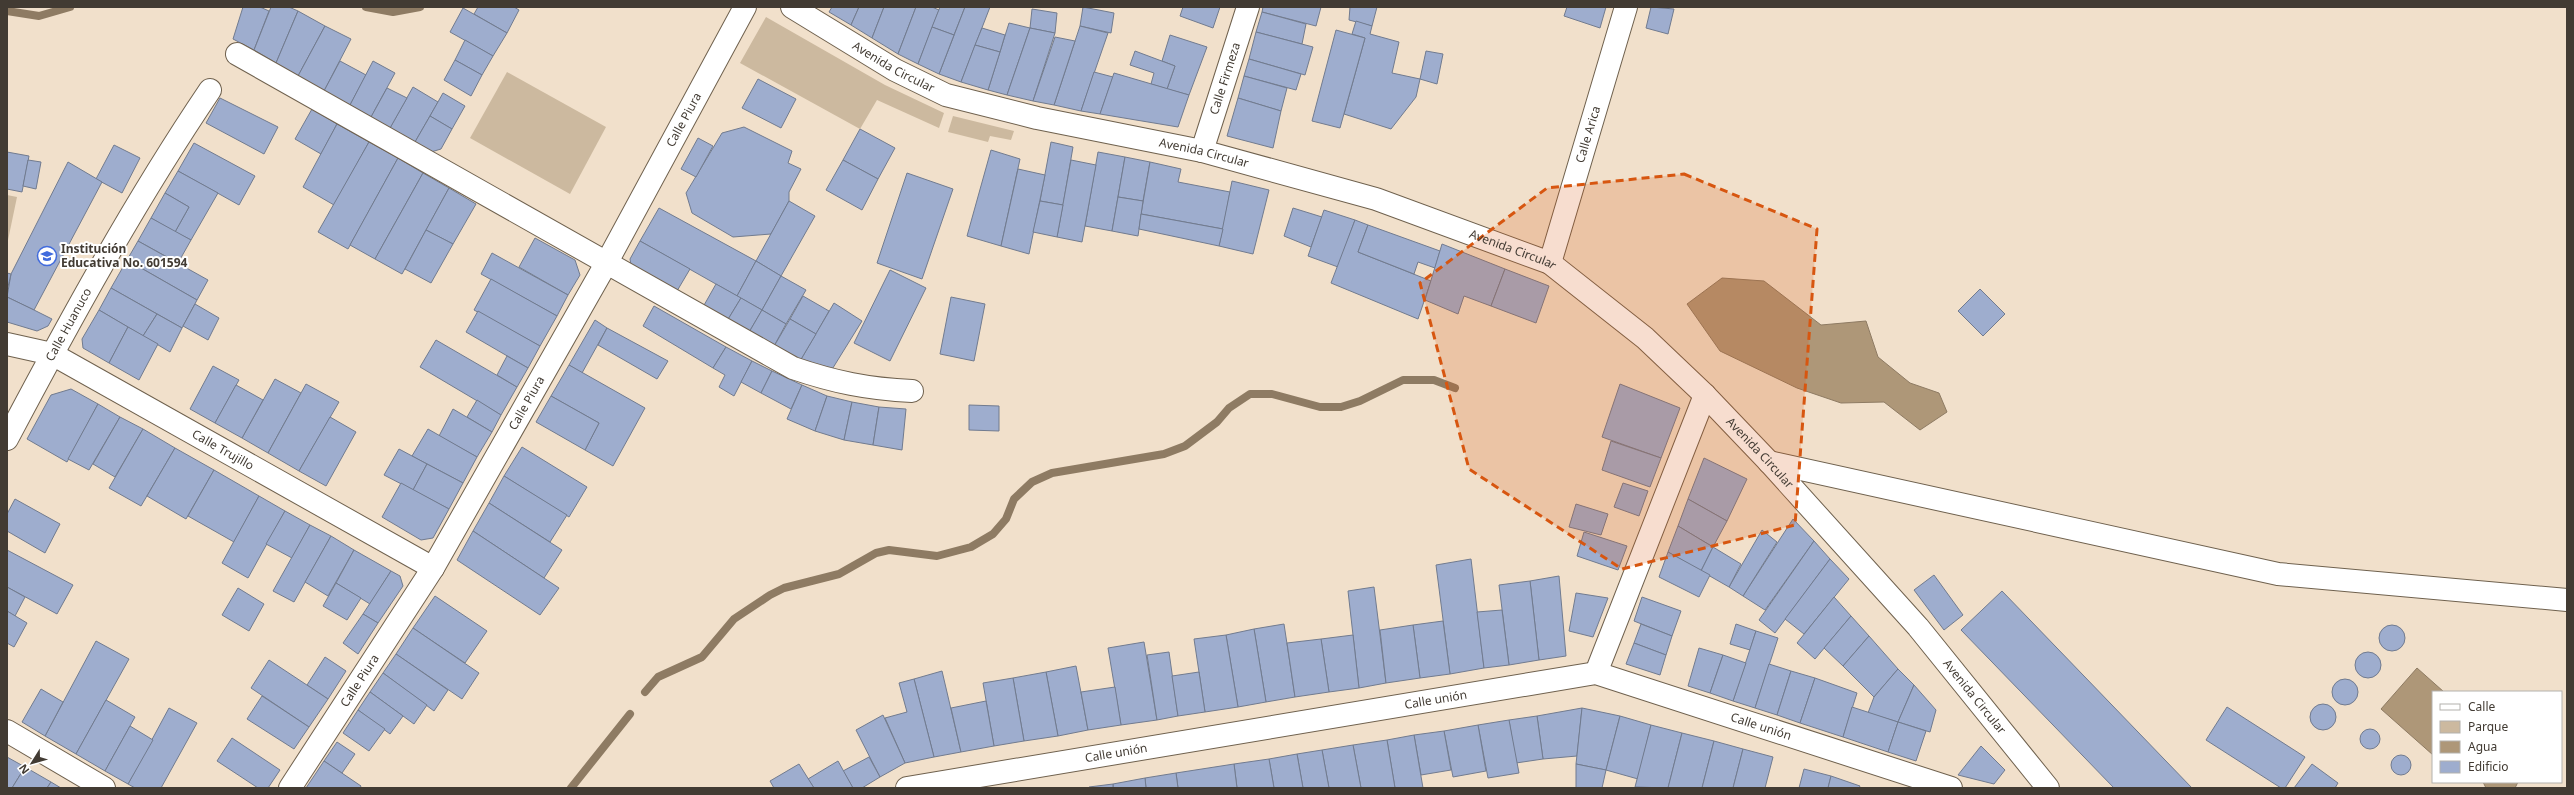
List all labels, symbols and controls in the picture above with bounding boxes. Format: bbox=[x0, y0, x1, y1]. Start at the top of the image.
street label: Avenida Circular bbox=[849, 37, 938, 96]
street label: Calle Firmeza bbox=[1205, 40, 1244, 117]
street label: Calle Piura bbox=[662, 89, 705, 150]
street label: Calle Arica bbox=[1571, 104, 1604, 165]
street label: Avenida Circular bbox=[1158, 134, 1251, 172]
street label: Avenida Circular bbox=[1467, 225, 1561, 273]
place label: Institución Educativa No. 601594 bbox=[61, 240, 188, 271]
school or university icon: Institución Educativa No. 601594 bbox=[36, 245, 58, 267]
street label: Calle Huanuco bbox=[41, 285, 95, 364]
street label: Calle Piura bbox=[504, 373, 548, 433]
street label: Avenida Circular bbox=[1723, 413, 1798, 492]
street label: Calle Trujillo bbox=[189, 425, 257, 474]
street label: Calle Piura bbox=[336, 651, 383, 710]
street label: Avenida Circular bbox=[1939, 655, 2010, 738]
street label: Calle unión bbox=[1403, 686, 1468, 713]
legend bbox=[2432, 691, 2562, 783]
text: Calle bbox=[2468, 698, 2496, 715]
street label: Calle unión bbox=[1729, 708, 1794, 744]
text: Parque bbox=[2468, 718, 2509, 735]
text: Agua bbox=[2468, 738, 2497, 755]
street label: Calle unión bbox=[1084, 739, 1149, 766]
north arrow bbox=[12, 743, 52, 783]
text: Edificio bbox=[2468, 758, 2509, 775]
text: N bbox=[15, 761, 32, 777]

